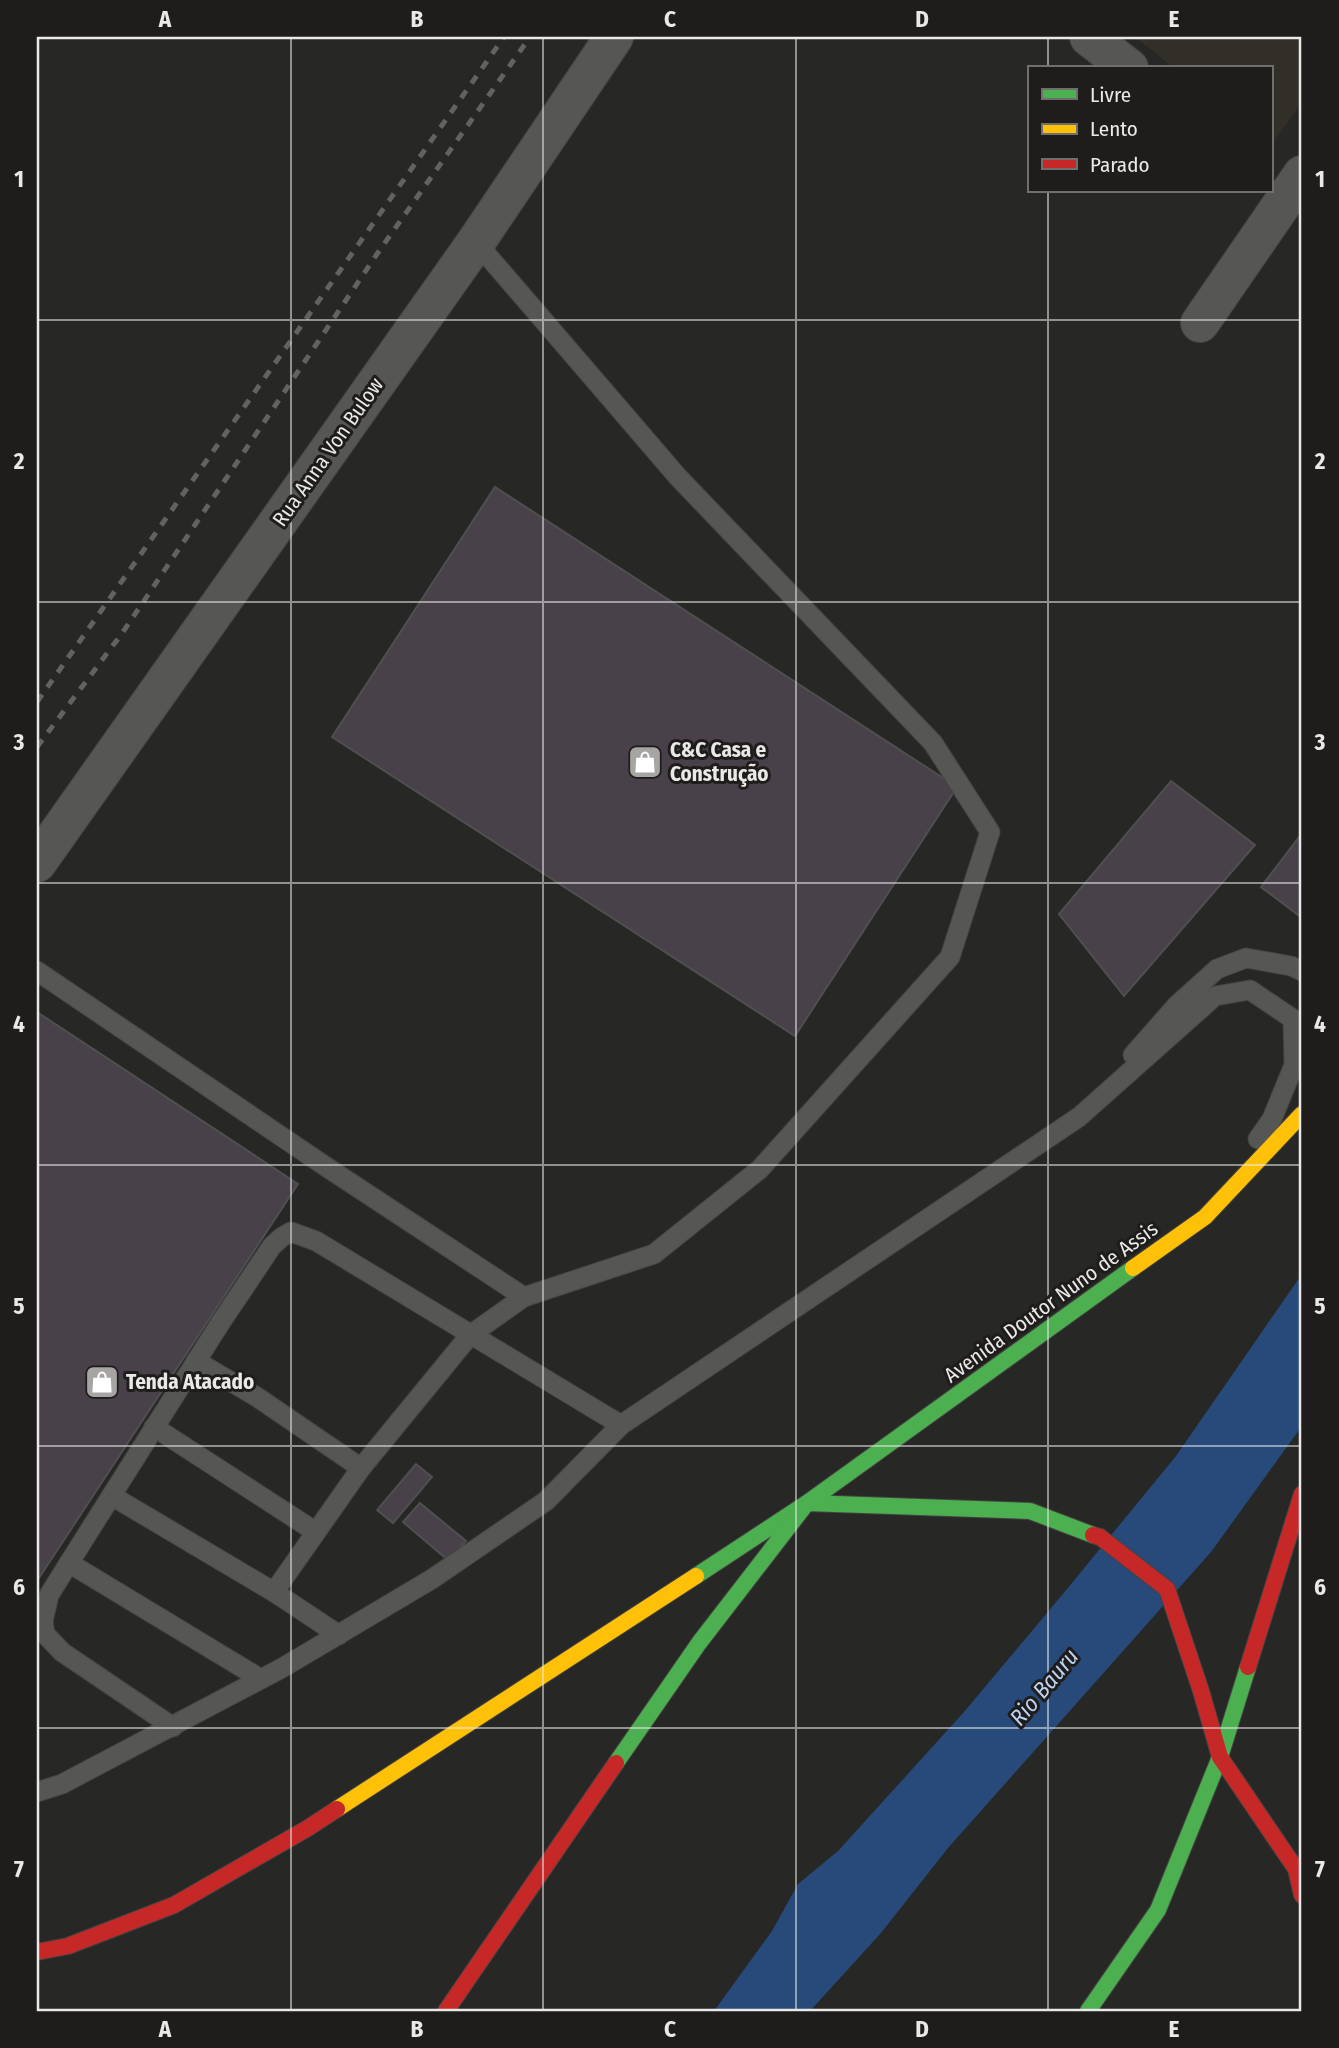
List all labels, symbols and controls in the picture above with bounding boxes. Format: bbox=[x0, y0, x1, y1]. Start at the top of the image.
text: A bbox=[158, 5, 172, 33]
text: B bbox=[411, 5, 424, 33]
text: C bbox=[664, 5, 676, 33]
text: D bbox=[915, 5, 929, 33]
text: E bbox=[1169, 5, 1180, 33]
legend bbox=[1028, 66, 1272, 192]
text: Livre bbox=[1090, 82, 1131, 108]
text: Lento bbox=[1090, 116, 1138, 142]
text: Parado bbox=[1090, 152, 1149, 178]
text: 1 bbox=[14, 165, 24, 193]
text: 1 bbox=[1315, 165, 1325, 193]
street label: Rua Anna Von Bulow bbox=[267, 372, 389, 532]
text: 2 bbox=[13, 447, 25, 475]
text: 2 bbox=[1314, 447, 1326, 475]
text: 3 bbox=[13, 728, 25, 756]
text: 3 bbox=[1314, 728, 1326, 756]
place label: C&C Casa e Construção bbox=[670, 737, 769, 787]
shop icon: C&C Casa e Construção bbox=[626, 743, 664, 781]
text: 4 bbox=[13, 1010, 25, 1038]
text: 4 bbox=[1314, 1010, 1326, 1038]
street label: Avenida Doutor Nuno de Assis bbox=[939, 1216, 1163, 1388]
text: 5 bbox=[13, 1292, 25, 1320]
text: 5 bbox=[1314, 1292, 1326, 1320]
shop icon: Tenda Atacado bbox=[83, 1363, 121, 1401]
place label: Tenda Atacado bbox=[126, 1369, 254, 1395]
text: 6 bbox=[13, 1573, 25, 1601]
text: 6 bbox=[1314, 1573, 1326, 1601]
water label: Rio Bauru bbox=[1004, 1643, 1084, 1731]
text: 7 bbox=[14, 1855, 24, 1883]
text: 7 bbox=[1315, 1855, 1325, 1883]
text: A bbox=[158, 2015, 172, 2043]
text: B bbox=[411, 2015, 424, 2043]
text: C bbox=[664, 2015, 676, 2043]
text: D bbox=[915, 2015, 929, 2043]
text: E bbox=[1169, 2015, 1180, 2043]

